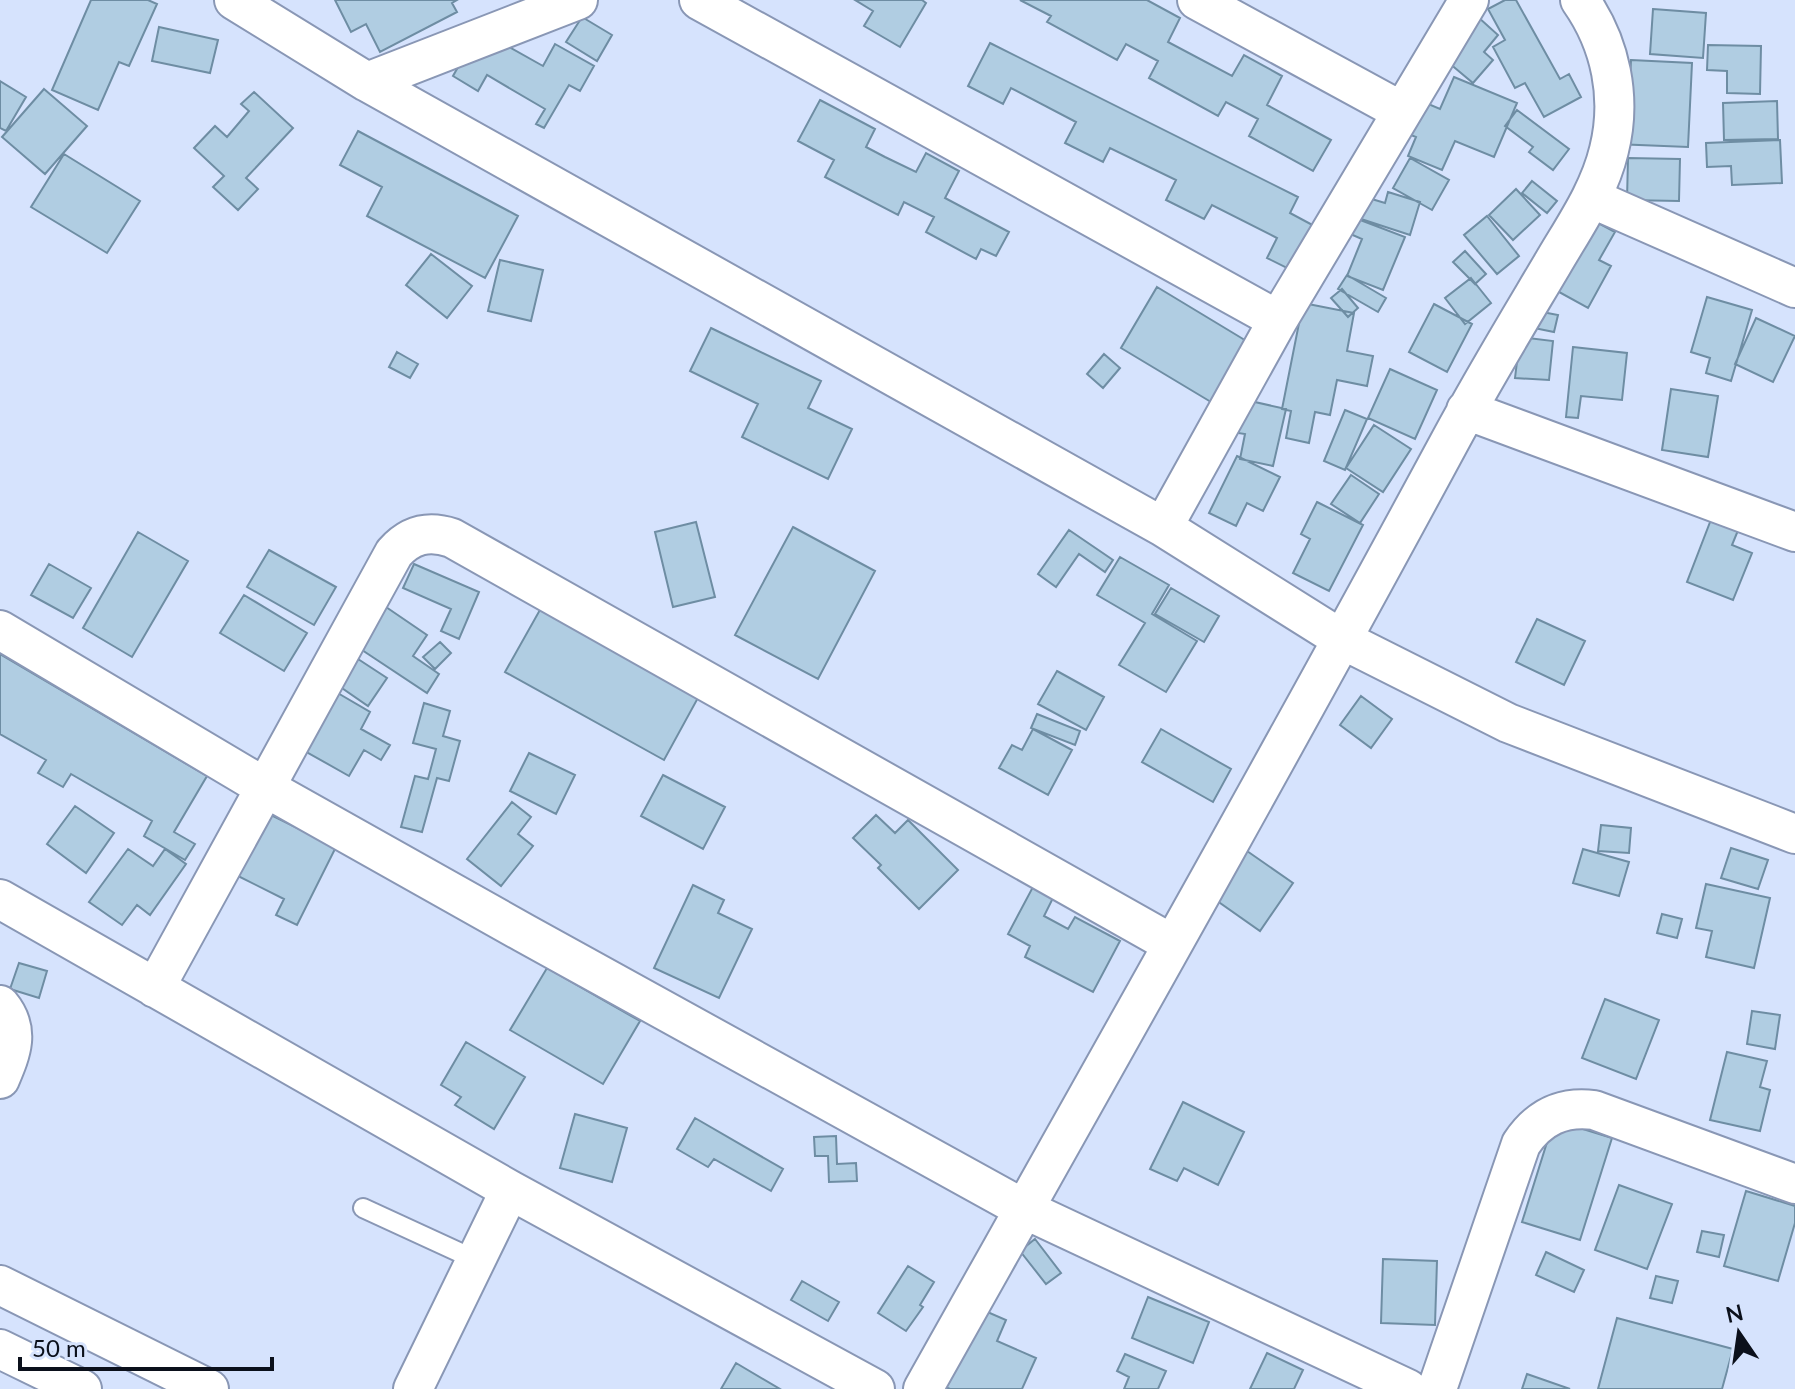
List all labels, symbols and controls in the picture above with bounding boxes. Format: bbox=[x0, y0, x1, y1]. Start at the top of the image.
north arrow bbox=[1699, 1293, 1779, 1373]
text: N bbox=[1723, 1298, 1746, 1328]
scale bar bbox=[20, 1321, 272, 1371]
text: 50 m bbox=[32, 1333, 86, 1362]

